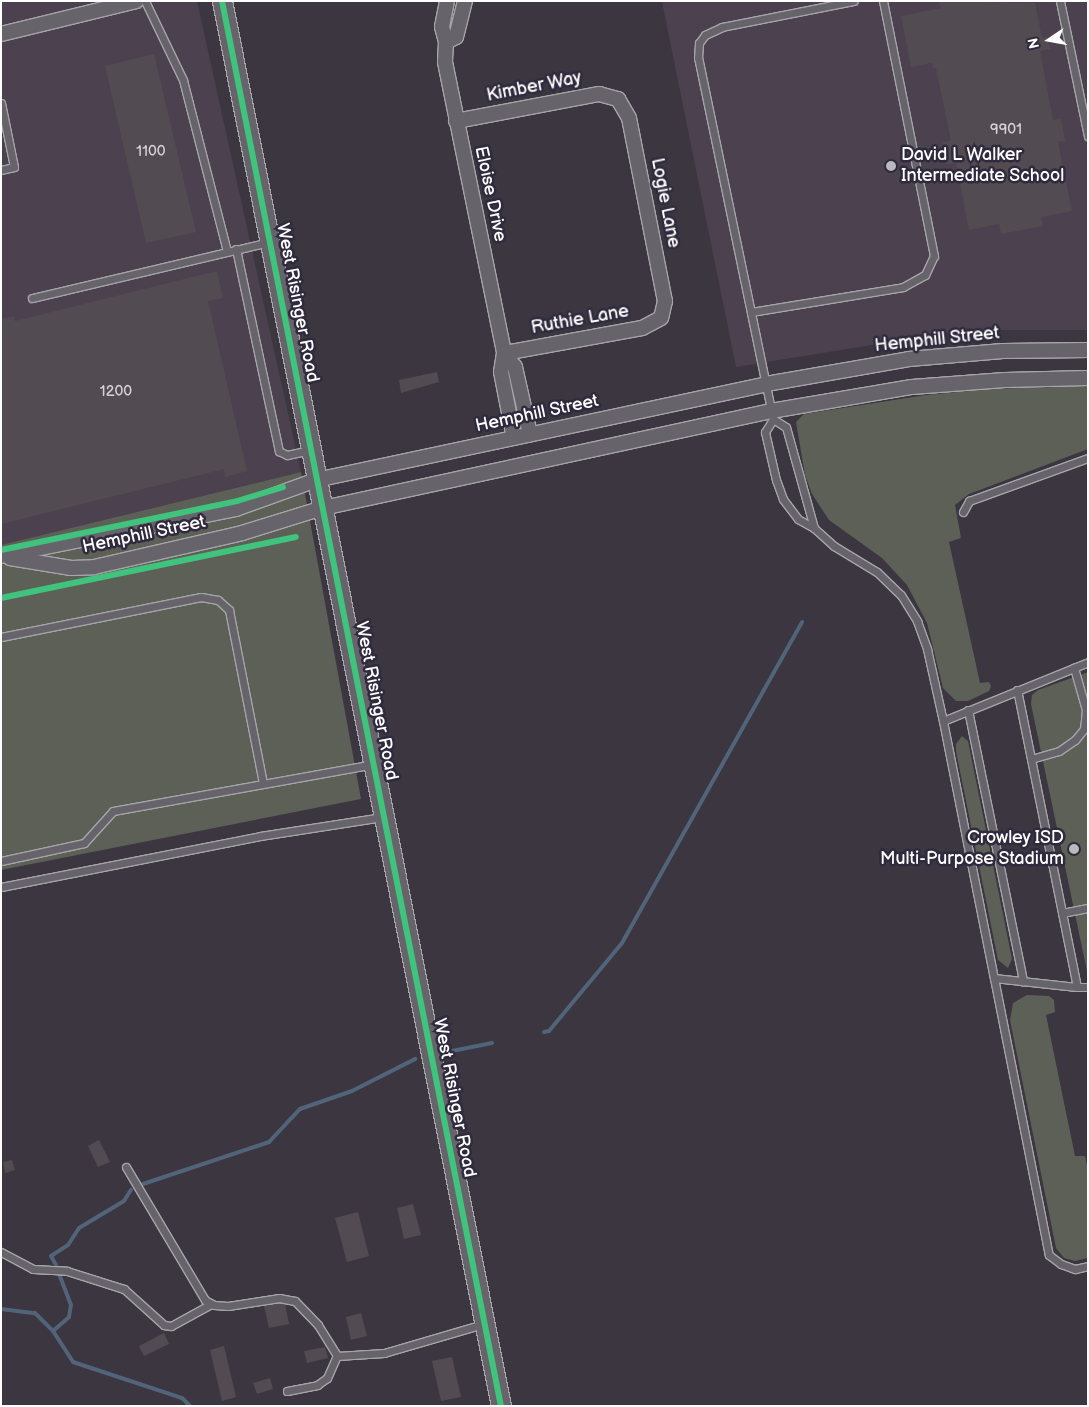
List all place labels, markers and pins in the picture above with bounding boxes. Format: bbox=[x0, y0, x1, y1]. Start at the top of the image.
place label: David L Walker Intermediate School bbox=[901, 145, 1065, 188]
marker: David L Walker Intermediate School bbox=[885, 160, 897, 172]
place label: Crowley ISD Multi-Purpose Stadium bbox=[880, 828, 1064, 871]
marker: Crowley ISD Multi-Purpose Stadium bbox=[1068, 843, 1080, 855]

